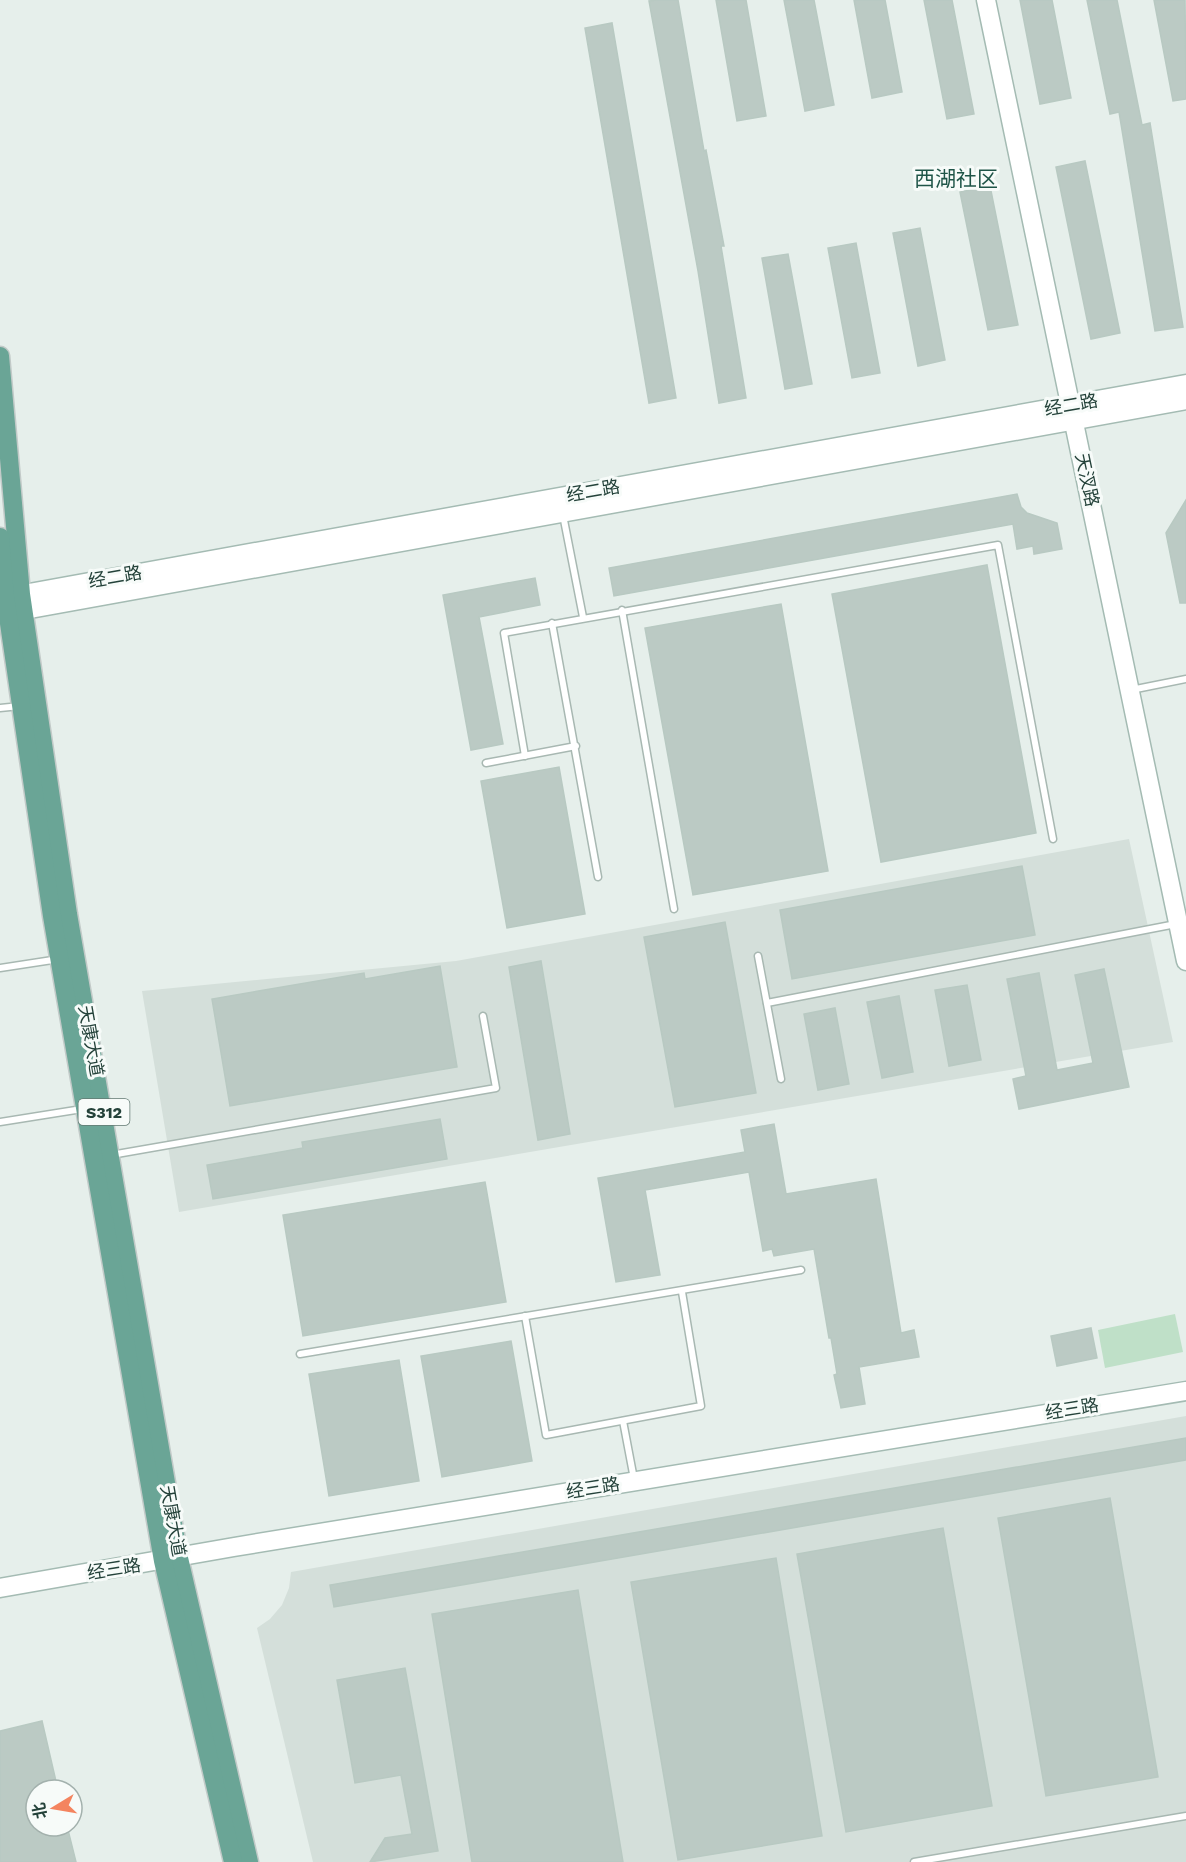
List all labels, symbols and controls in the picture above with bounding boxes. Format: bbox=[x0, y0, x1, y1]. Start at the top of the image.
district label: 西湖社区 bbox=[914, 166, 998, 191]
street label: 经二路 bbox=[1043, 389, 1099, 420]
street label: 天汊路 bbox=[1072, 451, 1103, 508]
street label: 经二路 bbox=[565, 475, 621, 506]
street label: 经二路 bbox=[87, 561, 143, 592]
street label: 天康大道 bbox=[75, 1004, 108, 1078]
road number: S312 bbox=[78, 1099, 130, 1125]
street label: 经三路 bbox=[1044, 1394, 1100, 1423]
street label: 经三路 bbox=[565, 1473, 621, 1502]
street label: 天康大道 bbox=[157, 1484, 190, 1558]
street label: 经三路 bbox=[86, 1554, 142, 1583]
north arrow bbox=[24, 1778, 84, 1838]
text: 北 bbox=[29, 1801, 51, 1820]

